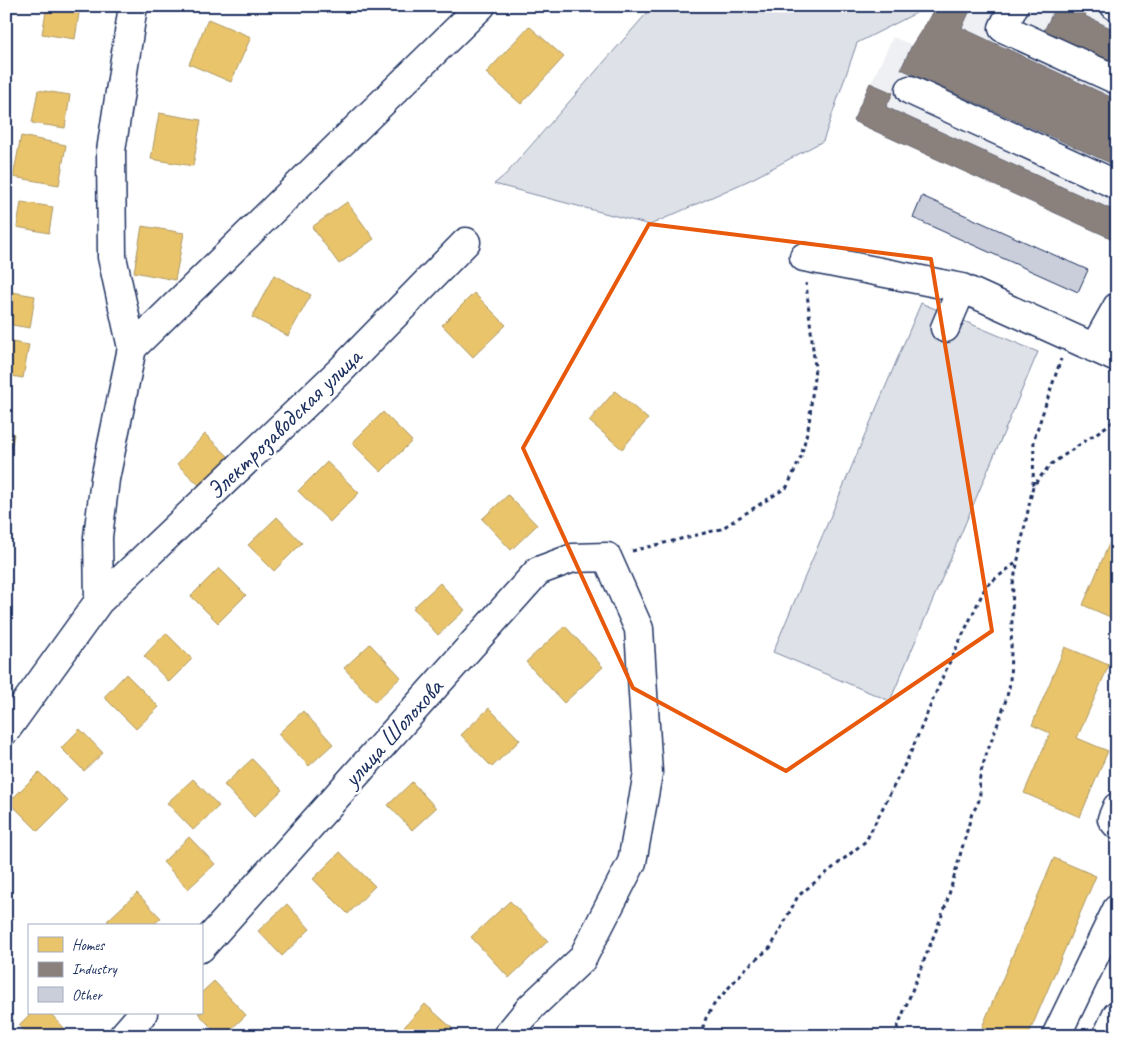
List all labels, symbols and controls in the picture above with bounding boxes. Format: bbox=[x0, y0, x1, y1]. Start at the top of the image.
street label: Электрозаводская улица bbox=[200, 340, 370, 506]
street label: улица Шолохова bbox=[335, 671, 451, 795]
legend bbox=[28, 924, 202, 1014]
text: Homes bbox=[72, 936, 106, 955]
text: Industry bbox=[72, 960, 119, 979]
text: Other bbox=[72, 986, 103, 1005]

